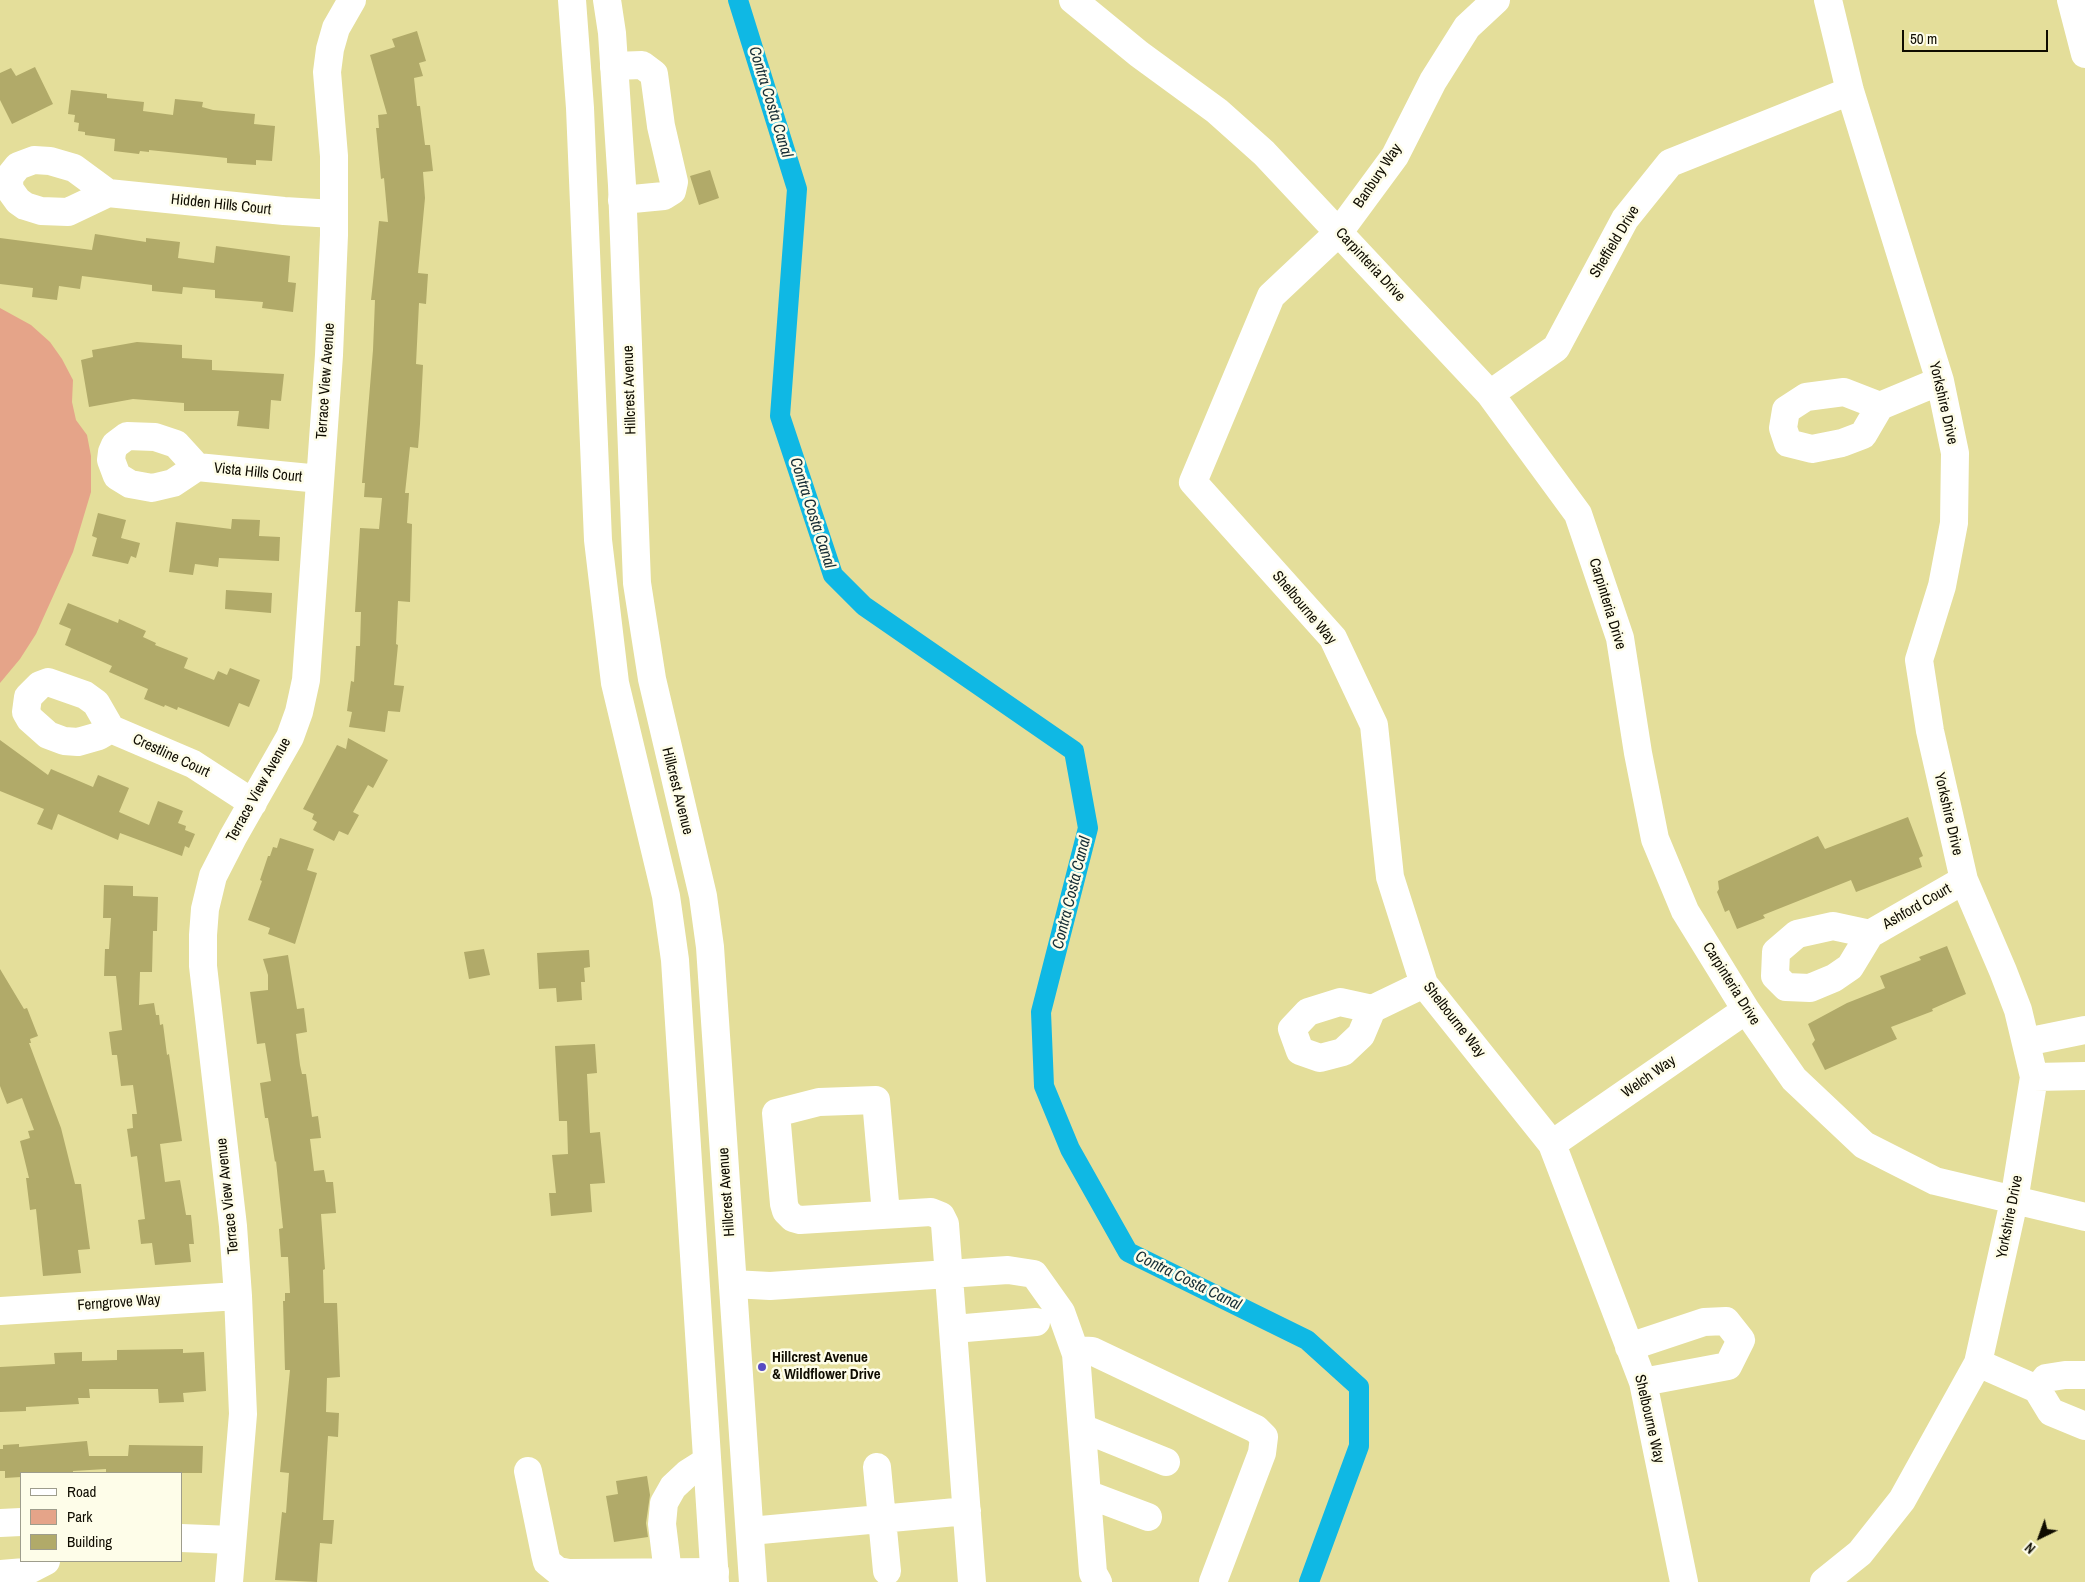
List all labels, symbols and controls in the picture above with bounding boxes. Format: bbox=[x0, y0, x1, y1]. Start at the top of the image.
scale bar bbox=[1905, 20, 2051, 52]
text: 50 m bbox=[1910, 28, 1937, 49]
water label: Contra Costa Canal bbox=[744, 44, 796, 160]
street label: Banbury Way bbox=[1350, 141, 1406, 211]
street label: Hidden Hills Court bbox=[170, 191, 272, 219]
street label: Sheffield Drive bbox=[1586, 203, 1644, 281]
street label: Carpinteria Drive bbox=[1331, 224, 1409, 306]
street label: Terrace View Avenue bbox=[313, 322, 339, 440]
street label: Hillcrest Avenue bbox=[619, 345, 641, 435]
street label: Yorkshire Drive bbox=[1925, 360, 1961, 446]
water label: Contra Costa Canal bbox=[785, 455, 839, 571]
street label: Vista Hills Court bbox=[213, 459, 303, 487]
street label: Carpinteria Drive bbox=[1585, 556, 1629, 652]
street label: Shelbourne Way bbox=[1268, 568, 1340, 648]
street label: Crestline Court bbox=[130, 730, 212, 782]
street label: Terrace View Avenue bbox=[223, 735, 295, 845]
street label: Hillcrest Avenue bbox=[657, 745, 697, 837]
street label: Yorkshire Drive bbox=[1930, 771, 1966, 857]
water label: Contra Costa Canal bbox=[1049, 835, 1095, 951]
street label: Ashford Court bbox=[1880, 880, 1954, 934]
street label: Carpinteria Drive bbox=[1698, 939, 1764, 1029]
street label: Shelbourne Way bbox=[1419, 979, 1489, 1061]
street label: Welch Way bbox=[1619, 1052, 1679, 1102]
street label: Terrace View Avenue bbox=[213, 1137, 243, 1255]
street label: Hillcrest Avenue bbox=[715, 1147, 739, 1237]
street label: Yorkshire Drive bbox=[1993, 1174, 2027, 1260]
water label: Contra Costa Canal bbox=[1132, 1247, 1244, 1315]
street label: Ferngrove Way bbox=[77, 1291, 161, 1315]
place label: Hillcrest Avenue & Wildflower Drive bbox=[772, 1349, 881, 1384]
marker: Hillcrest Avenue & Wildflower Drive bbox=[756, 1361, 768, 1373]
street label: Shelbourne Way bbox=[1630, 1373, 1668, 1465]
legend bbox=[20, 1472, 182, 1562]
text: Road bbox=[67, 1481, 96, 1502]
text: Park bbox=[67, 1506, 92, 1527]
north arrow bbox=[2015, 1512, 2065, 1562]
text: Building bbox=[67, 1531, 112, 1552]
text: N bbox=[2021, 1539, 2039, 1558]

